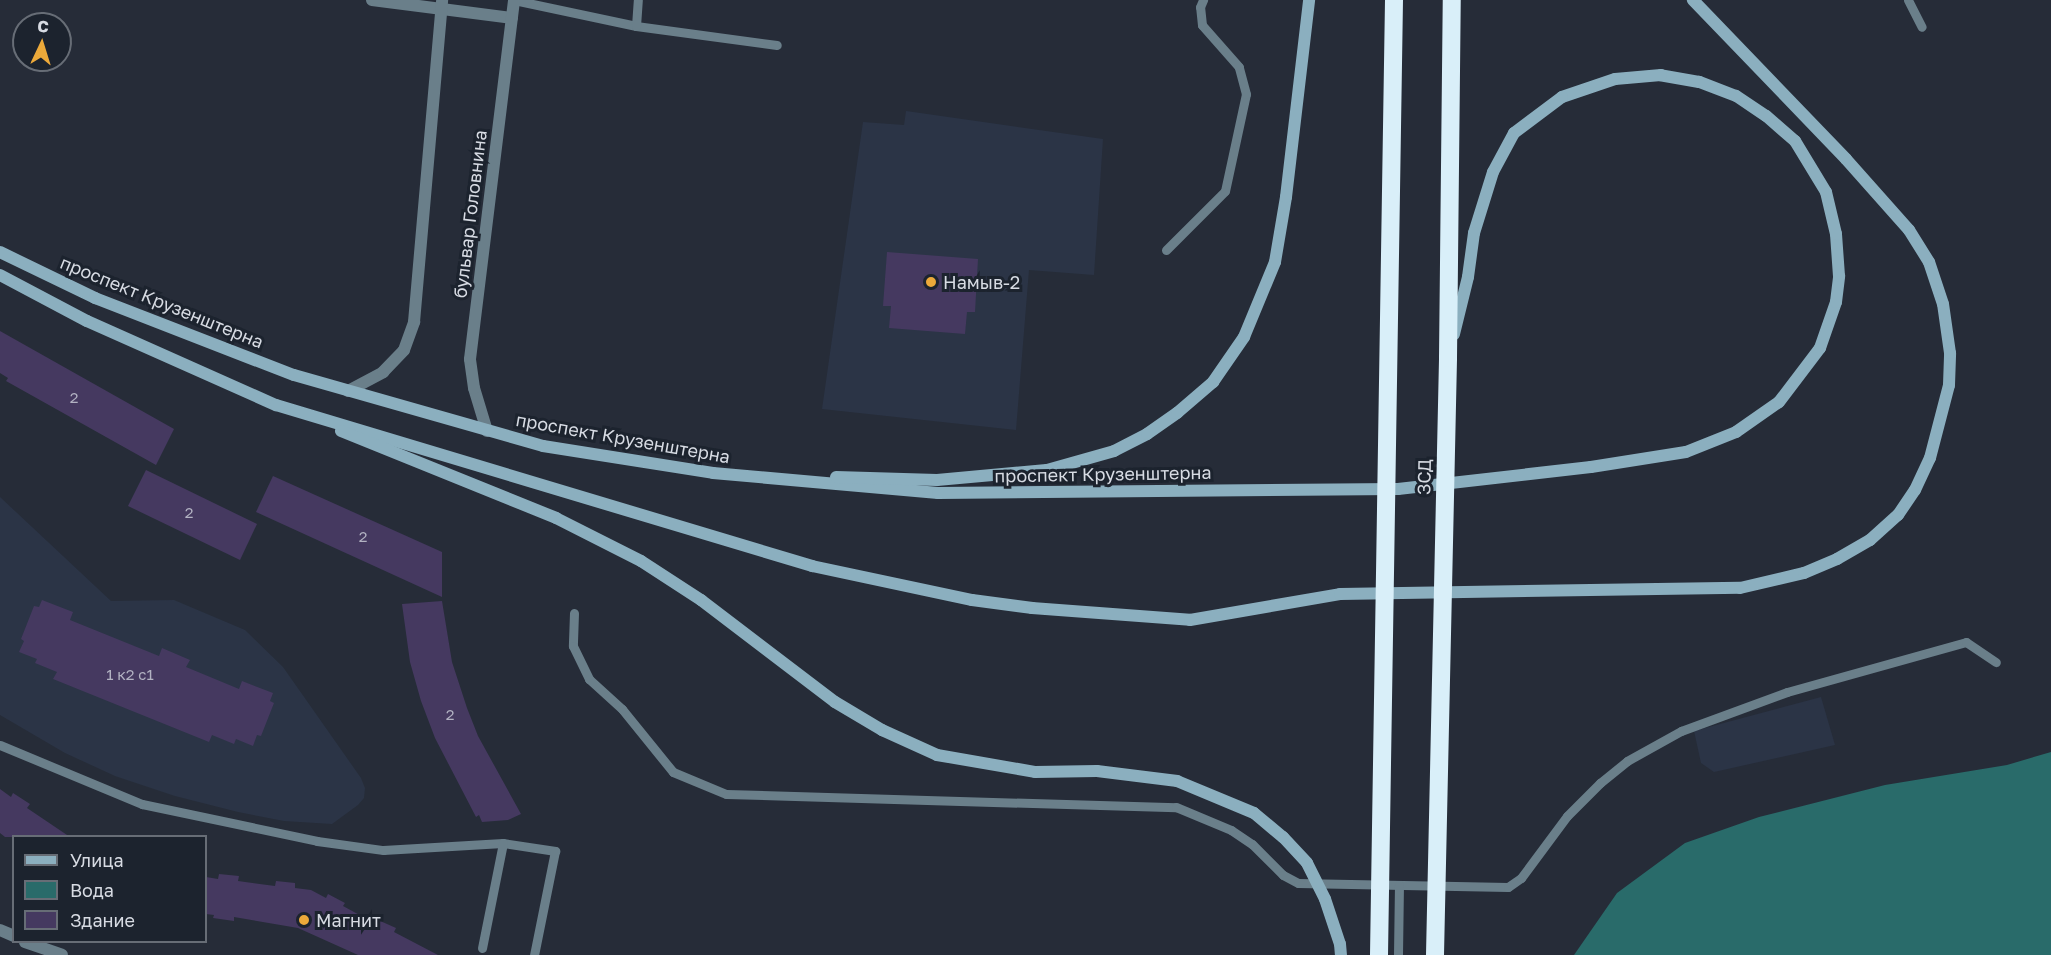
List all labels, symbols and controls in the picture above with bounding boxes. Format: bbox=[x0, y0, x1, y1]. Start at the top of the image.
north arrow bbox=[12, 12, 72, 72]
text: С bbox=[37, 16, 49, 36]
street label: бульвар Головнина bbox=[449, 129, 491, 299]
street label: проспект Крузенштерна bbox=[57, 251, 267, 353]
place label: Намыв-2 bbox=[943, 271, 1020, 293]
marker: Намыв-2 bbox=[924, 275, 938, 289]
house number: 2 bbox=[70, 389, 78, 407]
street label: проспект Крузенштерна bbox=[514, 409, 732, 467]
street label: ЗСД bbox=[1413, 459, 1435, 495]
street label: проспект Крузенштерна bbox=[994, 461, 1212, 487]
house number: 2 bbox=[185, 504, 193, 522]
house number: 2 bbox=[359, 528, 367, 546]
house number: 1 к2 с1 bbox=[106, 666, 154, 684]
house number: 2 bbox=[446, 706, 454, 724]
legend bbox=[12, 835, 207, 943]
text: Улица bbox=[70, 849, 124, 871]
text: Вода bbox=[70, 879, 114, 901]
text: Здание bbox=[70, 909, 135, 931]
place label: Магнит bbox=[316, 909, 381, 931]
marker: Магнит bbox=[297, 913, 311, 927]

